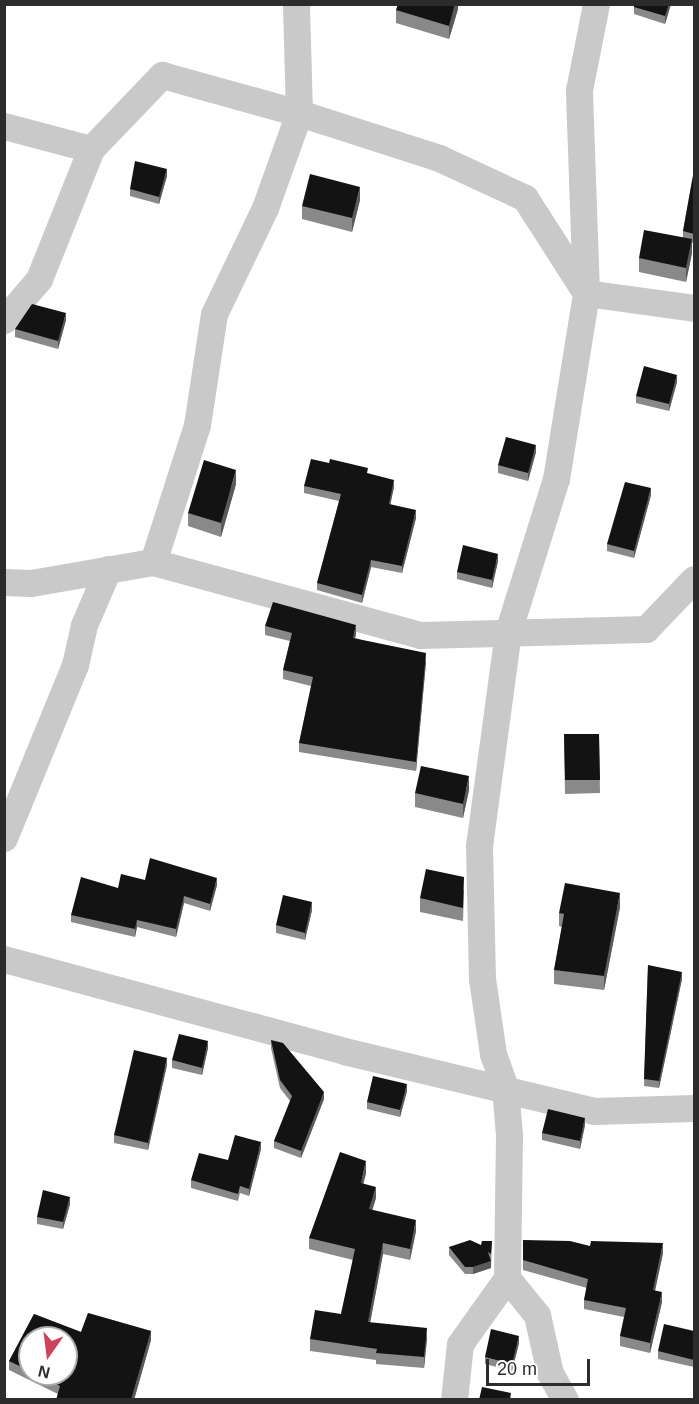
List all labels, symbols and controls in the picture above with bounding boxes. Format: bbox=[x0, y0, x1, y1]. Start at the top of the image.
north arrow bbox=[18, 1326, 78, 1386]
scale bar bbox=[489, 1347, 592, 1385]
text: 20 m bbox=[497, 1359, 537, 1379]
text: N bbox=[36, 1362, 52, 1382]

